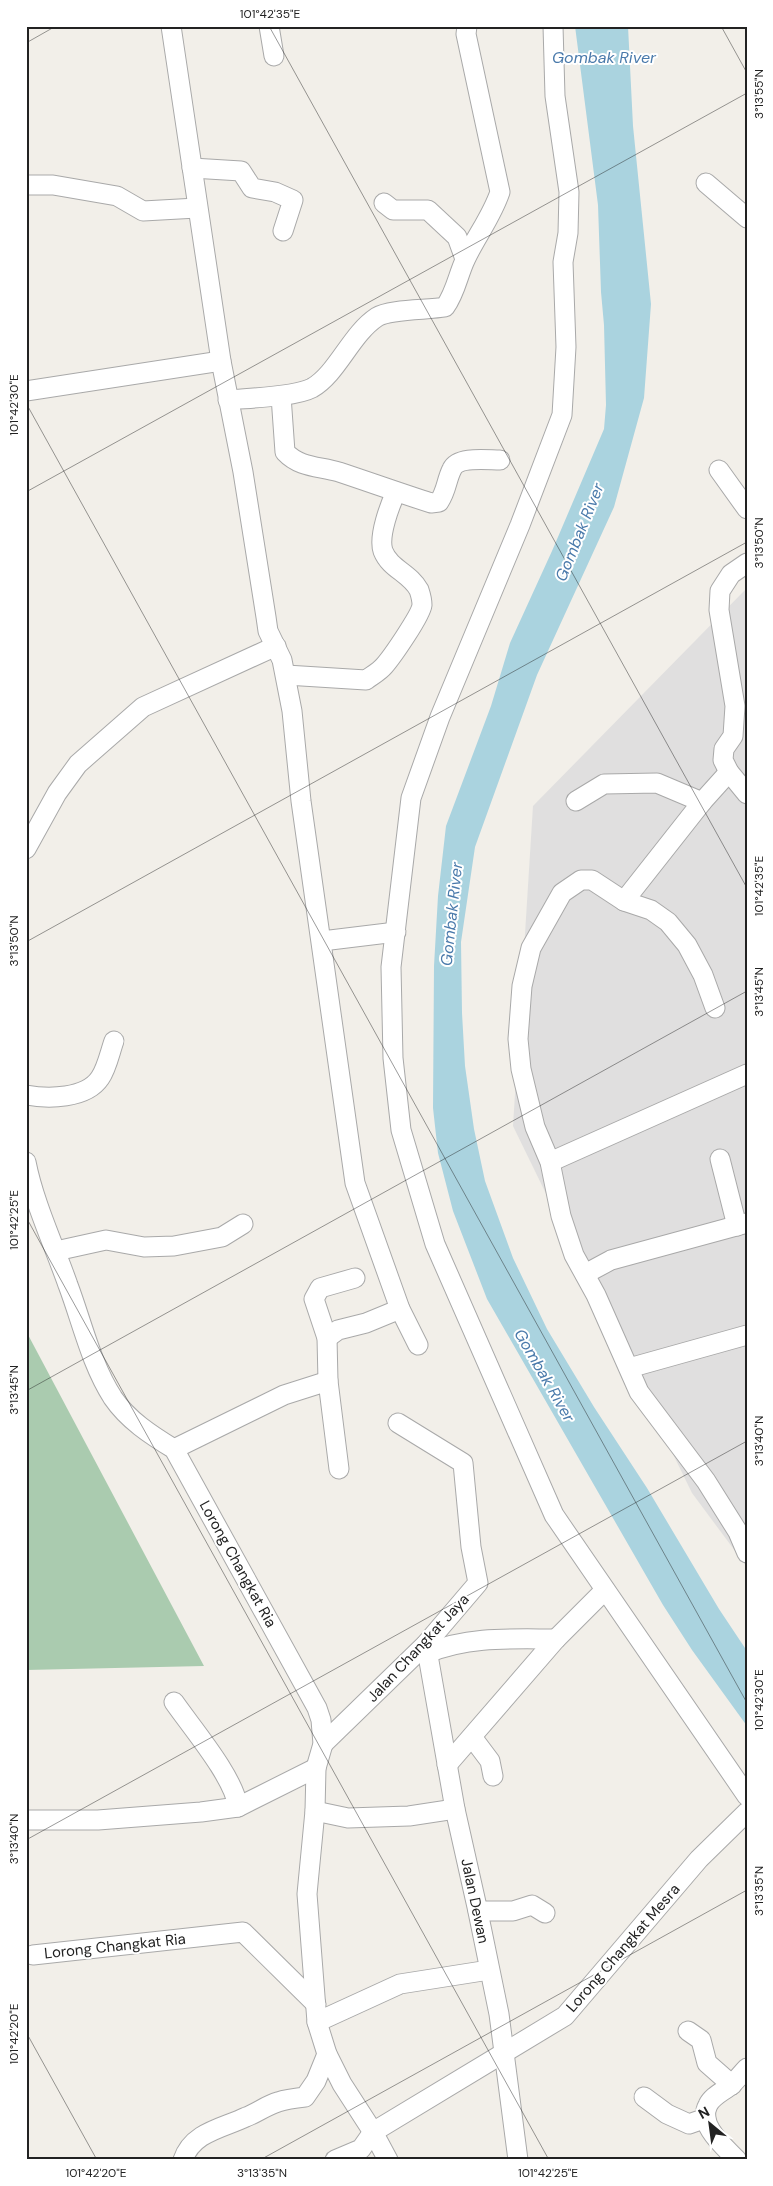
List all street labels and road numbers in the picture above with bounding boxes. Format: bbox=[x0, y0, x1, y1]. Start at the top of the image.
street label: Lorong Changkat Ria bbox=[195, 1497, 281, 1631]
street label: Jalan Changkat Jaya bbox=[363, 1590, 473, 1706]
street label: Jalan Dewan bbox=[456, 1857, 494, 1945]
street label: Lorong Changkat Mesra bbox=[562, 1880, 684, 2016]
street label: Lorong Changkat Ria bbox=[43, 1929, 187, 1963]

